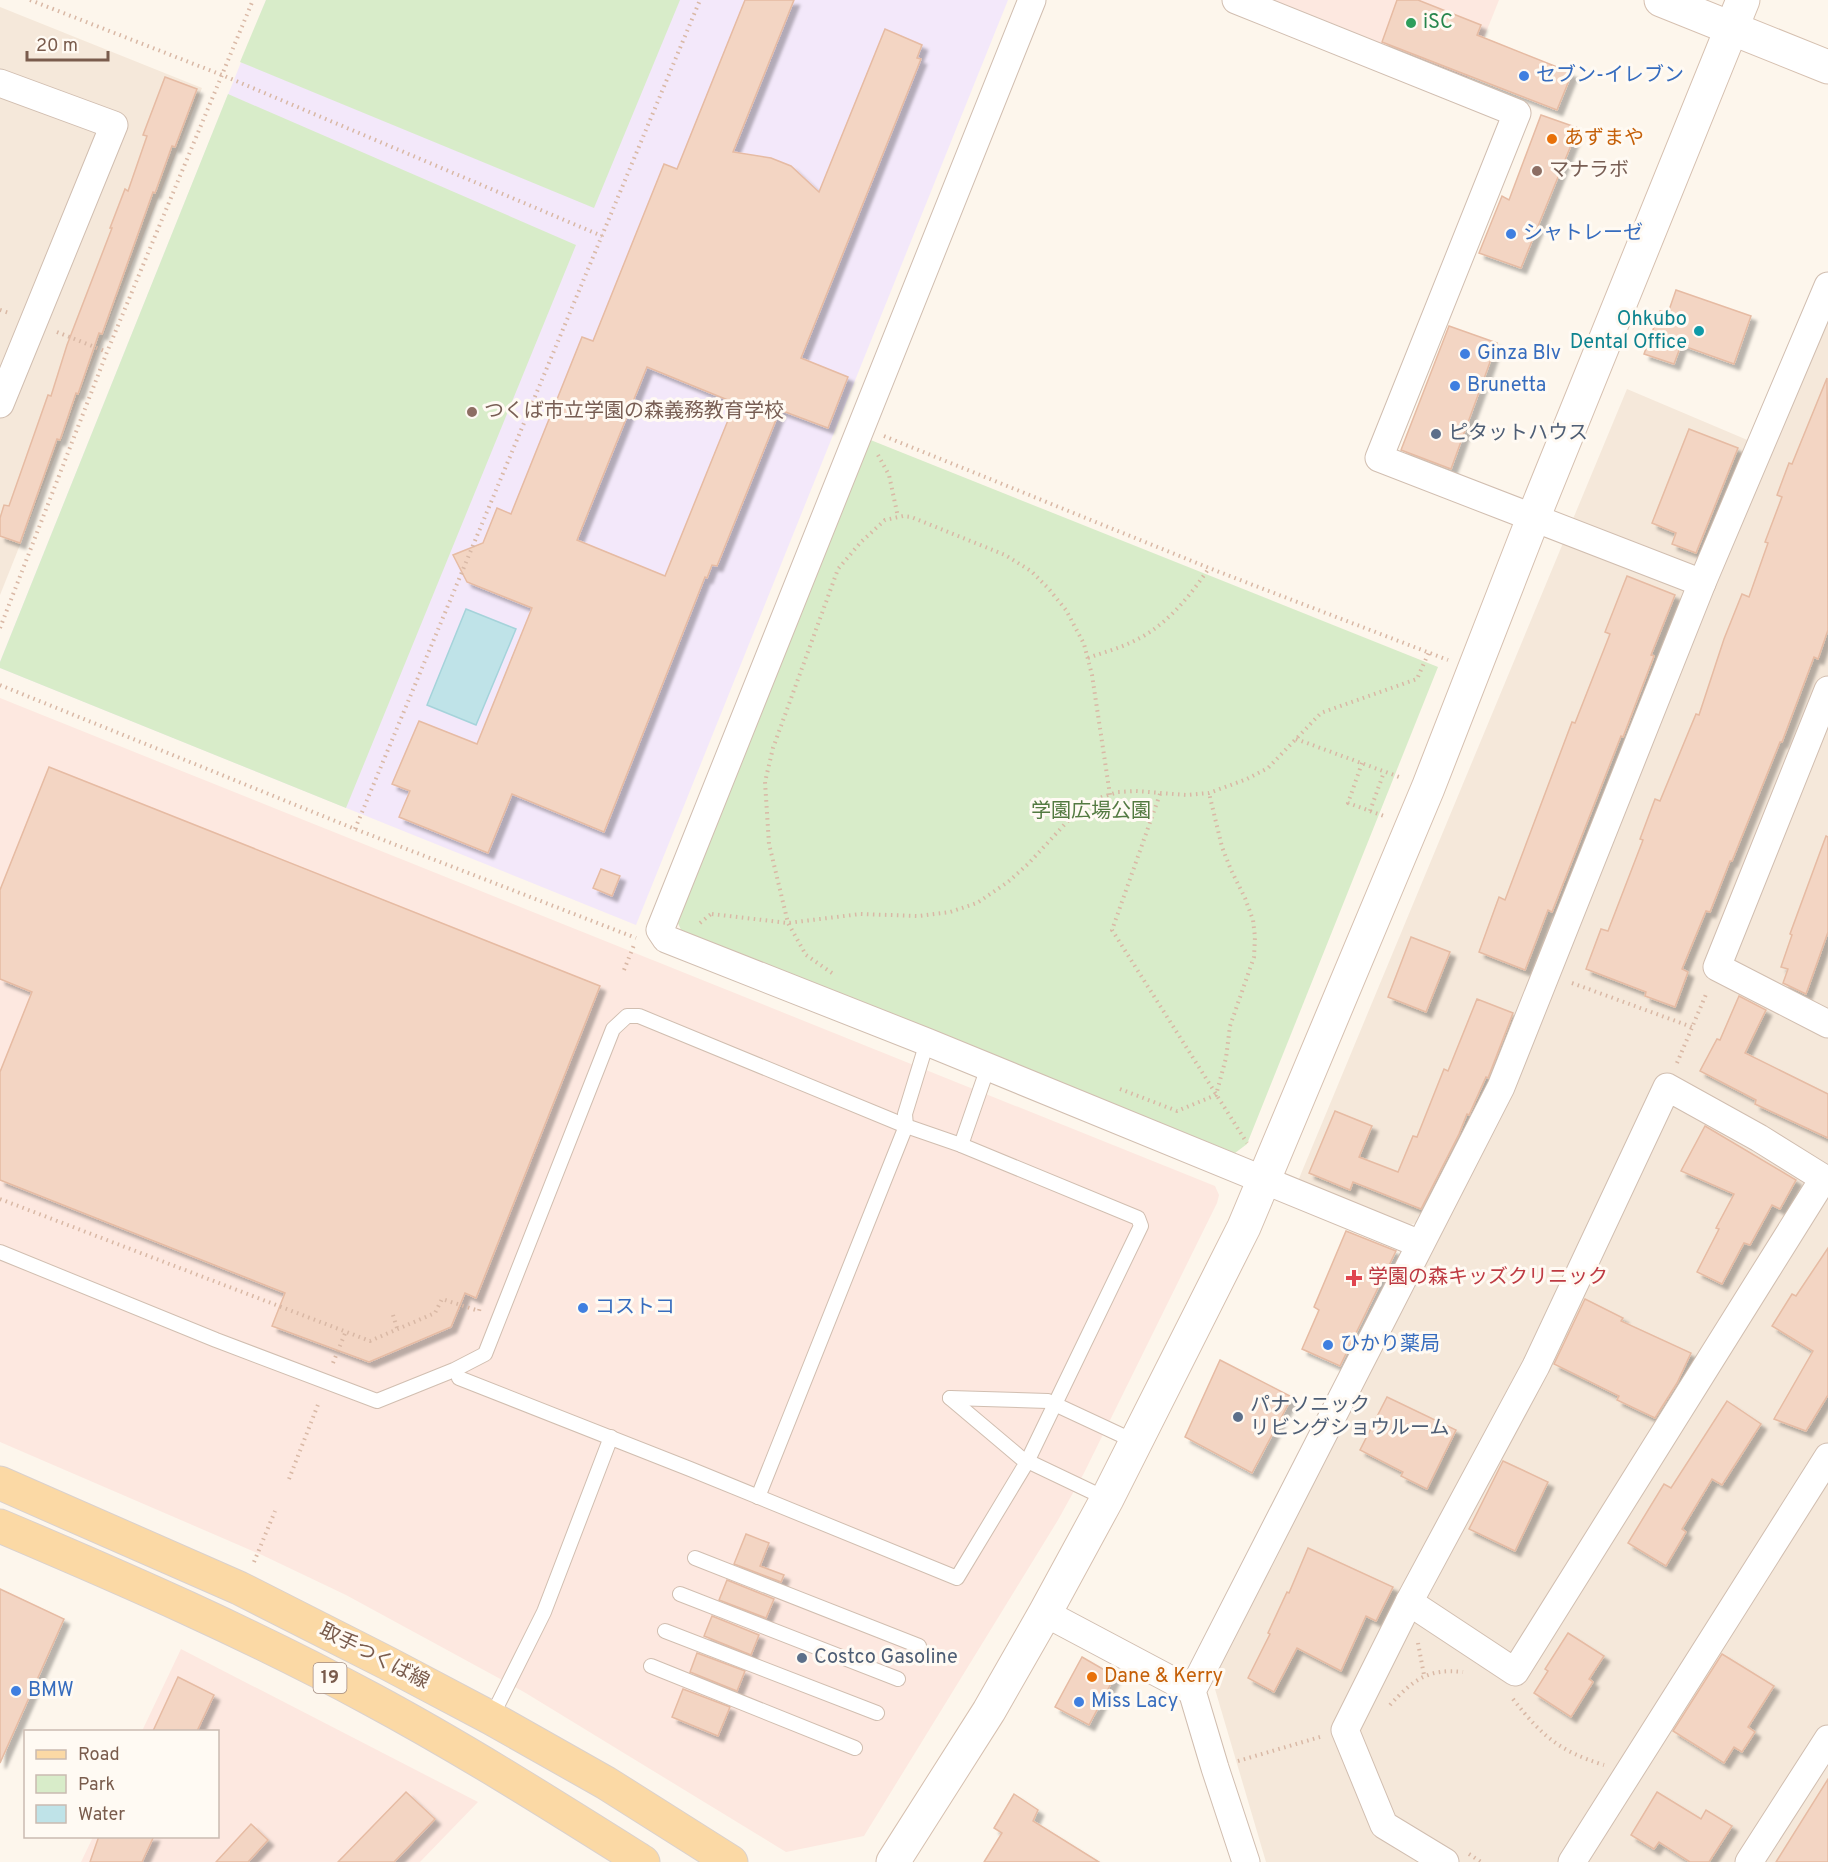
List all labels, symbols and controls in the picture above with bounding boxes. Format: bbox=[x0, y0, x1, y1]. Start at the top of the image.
place label: iSC bbox=[1423, 10, 1453, 36]
marker: iSC bbox=[1404, 16, 1418, 30]
scale bar bbox=[27, 24, 108, 62]
text: 20 m bbox=[36, 35, 78, 58]
place label: セブン-イレブン bbox=[1536, 63, 1684, 89]
marker: セブン-イレブン bbox=[1517, 69, 1531, 83]
place label: あずまや bbox=[1564, 126, 1644, 152]
marker: あずまや bbox=[1545, 132, 1559, 146]
place label: マナラボ bbox=[1549, 158, 1629, 184]
marker: マナラボ bbox=[1530, 164, 1544, 178]
place label: シャトレーゼ bbox=[1523, 221, 1643, 247]
marker: シャトレーゼ bbox=[1504, 227, 1518, 241]
place label: Ohkubo Dental Office bbox=[1570, 307, 1687, 356]
marker: Ohkubo Dental Office bbox=[1692, 324, 1706, 338]
place label: Ginza Blv bbox=[1477, 341, 1561, 367]
marker: Ginza Blv bbox=[1458, 347, 1472, 361]
place label: Brunetta bbox=[1467, 373, 1546, 399]
marker: Brunetta bbox=[1448, 379, 1462, 393]
place label: つくば市立学園の森義務教育学校 bbox=[484, 399, 784, 425]
marker: つくば市立学園の森義務教育学校 bbox=[465, 405, 479, 419]
place label: ピタットハウス bbox=[1448, 421, 1588, 447]
marker: ピタットハウス bbox=[1429, 427, 1443, 441]
park label: 学園広場公園 bbox=[1031, 799, 1151, 825]
place label: 学園の森キッズクリニック bbox=[1368, 1265, 1608, 1291]
marker: 学園の森キッズクリニック bbox=[1345, 1269, 1363, 1287]
place label: コストコ bbox=[595, 1295, 675, 1321]
marker: コストコ bbox=[576, 1301, 590, 1315]
place label: ひかり薬局 bbox=[1340, 1332, 1440, 1358]
marker: ひかり薬局 bbox=[1321, 1338, 1335, 1352]
place label: パナソニック リビングショウルーム bbox=[1250, 1393, 1449, 1442]
marker: パナソニック リビングショウルーム bbox=[1231, 1410, 1245, 1424]
street label: 取手つくば線 bbox=[315, 1618, 433, 1696]
place label: Costco Gasoline bbox=[814, 1645, 958, 1671]
marker: Costco Gasoline bbox=[795, 1651, 809, 1665]
road number: 19 bbox=[314, 1663, 346, 1693]
place label: Dane & Kerry bbox=[1104, 1664, 1223, 1690]
marker: Dane & Kerry bbox=[1085, 1670, 1099, 1684]
place label: BMW bbox=[28, 1678, 74, 1704]
marker: BMW bbox=[9, 1684, 23, 1698]
place label: Miss Lacy bbox=[1091, 1689, 1178, 1715]
marker: Miss Lacy bbox=[1072, 1695, 1086, 1709]
legend bbox=[24, 1730, 219, 1838]
text: Road bbox=[78, 1744, 120, 1767]
text: Park bbox=[78, 1774, 115, 1797]
text: Water bbox=[78, 1804, 125, 1827]

